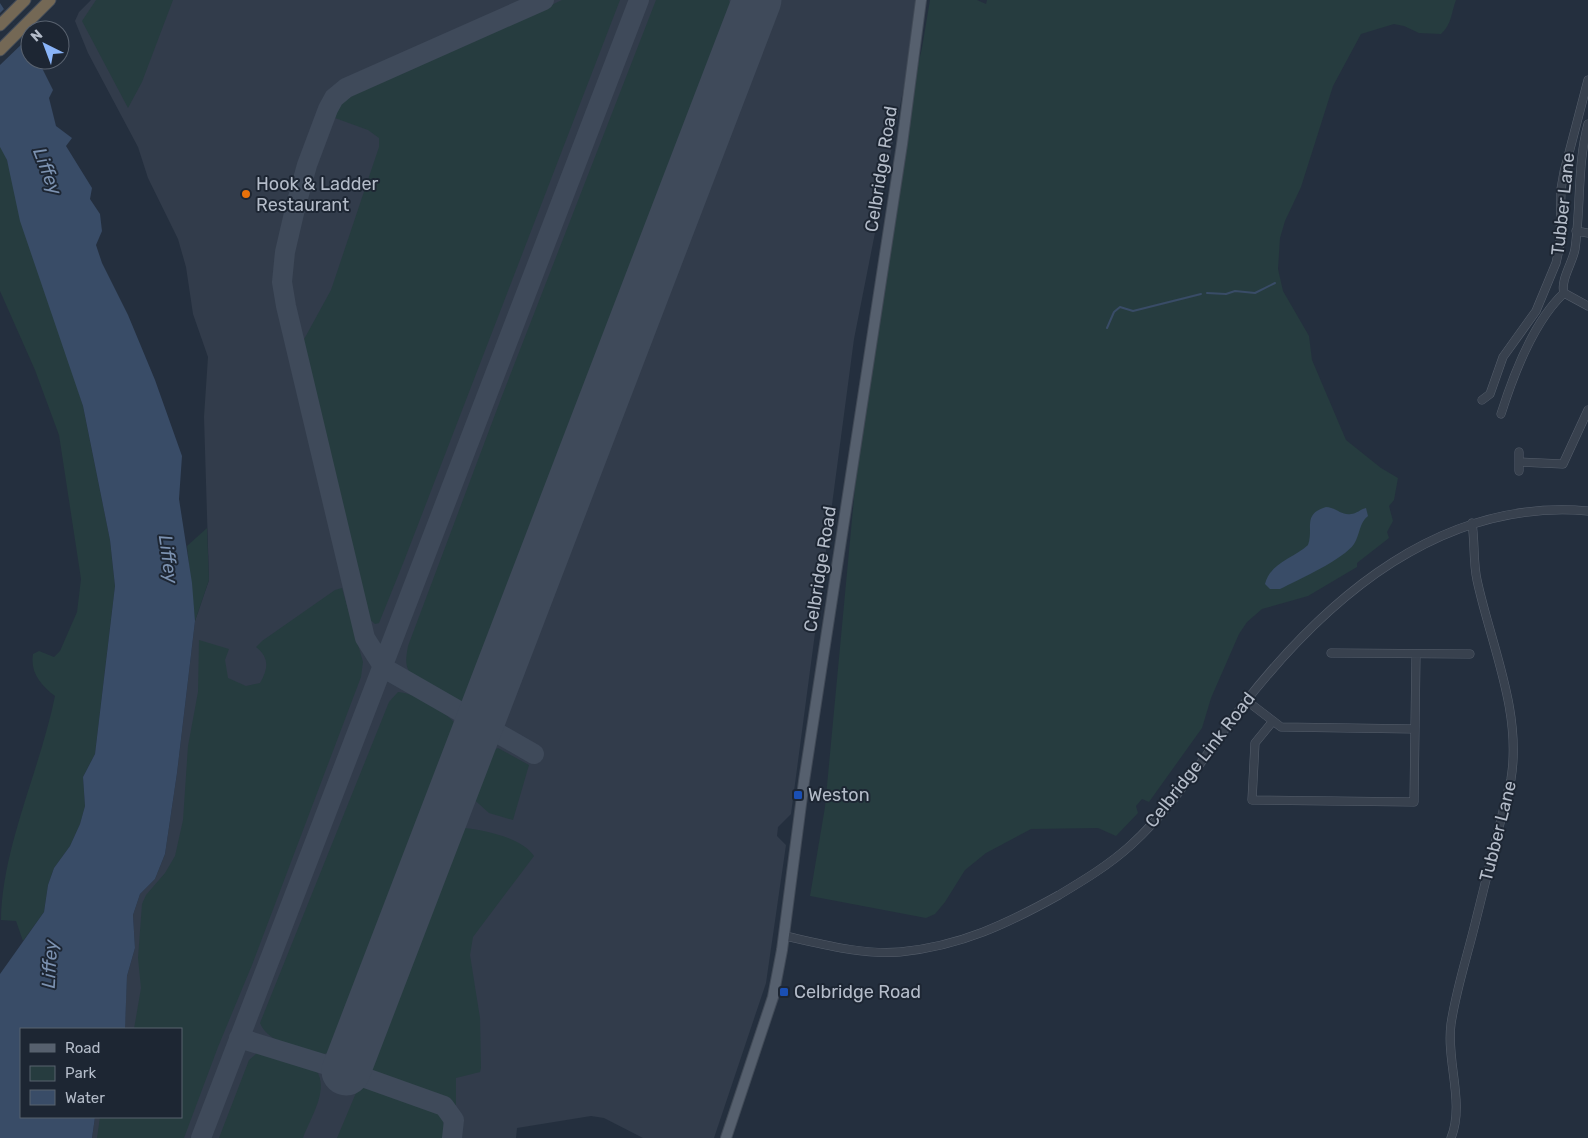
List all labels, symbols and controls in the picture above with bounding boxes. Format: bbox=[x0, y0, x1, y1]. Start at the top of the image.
north arrow bbox=[20, 20, 70, 70]
text: N bbox=[27, 26, 46, 45]
street label: Celbridge Road bbox=[860, 105, 902, 233]
water label: Liffey bbox=[28, 144, 67, 199]
street label: Tubber Lane bbox=[1547, 152, 1579, 256]
place label: Hook & Ladder Restaurant bbox=[256, 173, 379, 216]
marker: Hook & Ladder Restaurant bbox=[240, 188, 252, 200]
street label: Celbridge Road bbox=[799, 505, 841, 633]
water label: Liffey bbox=[154, 533, 183, 585]
street label: Celbridge Link Road bbox=[1140, 688, 1260, 832]
street label: Tubber Lane bbox=[1475, 778, 1521, 884]
place label: Weston bbox=[808, 784, 870, 806]
marker: Weston bbox=[792, 789, 804, 801]
water label: Liffey bbox=[37, 939, 62, 989]
place label: Celbridge Road bbox=[794, 981, 921, 1003]
marker: Celbridge Road bbox=[778, 986, 790, 998]
legend bbox=[20, 1028, 182, 1118]
text: Road bbox=[65, 1039, 101, 1057]
text: Park bbox=[65, 1064, 96, 1082]
text: Water bbox=[65, 1089, 105, 1107]

